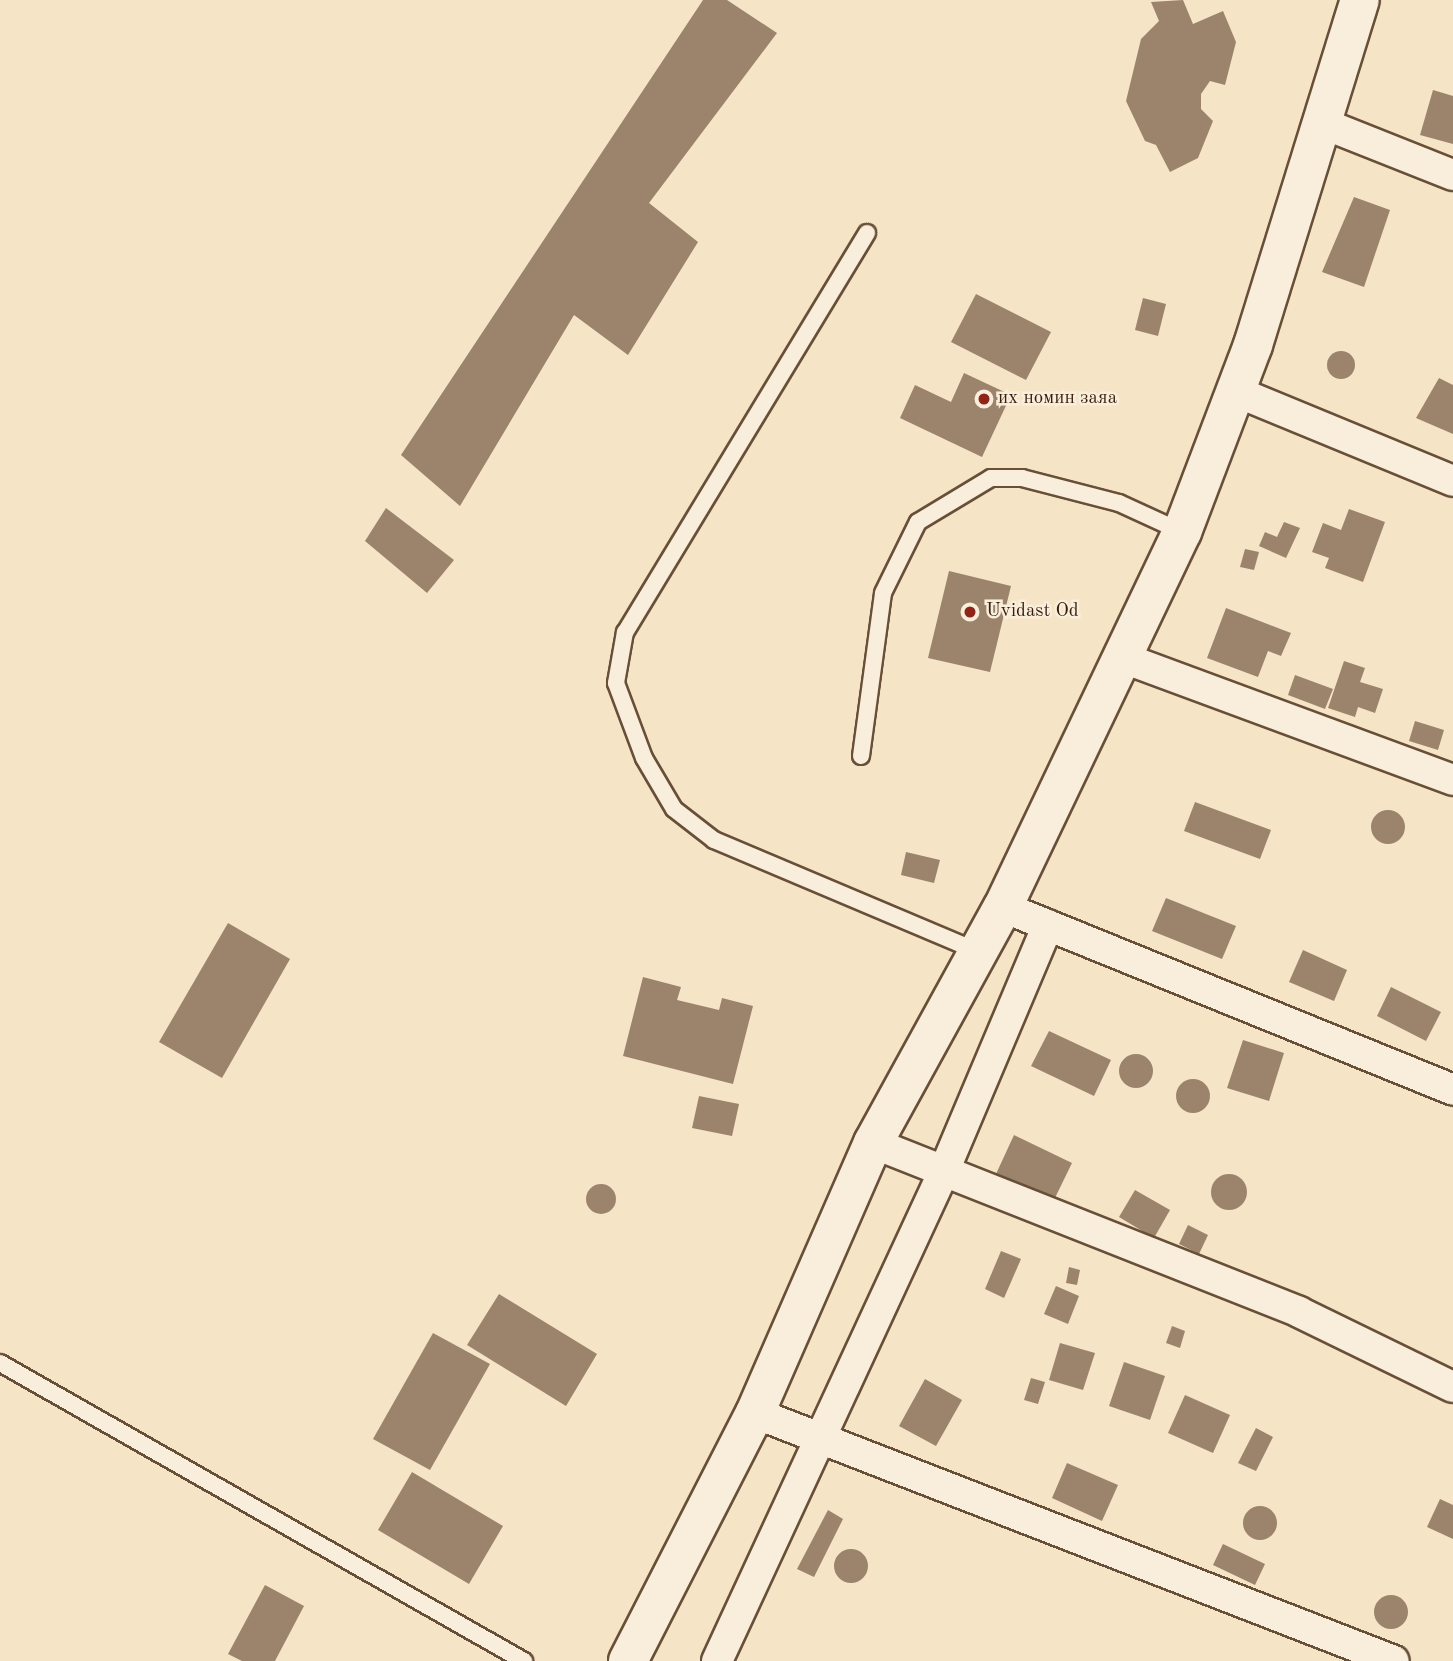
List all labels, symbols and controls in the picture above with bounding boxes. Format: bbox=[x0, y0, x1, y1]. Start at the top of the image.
place label: их номин заяа bbox=[998, 388, 1117, 410]
marker: их номин заяа bbox=[976, 391, 992, 407]
place label: Uvidast Od bbox=[986, 601, 1079, 623]
marker: Uvidast Od bbox=[960, 602, 980, 622]

